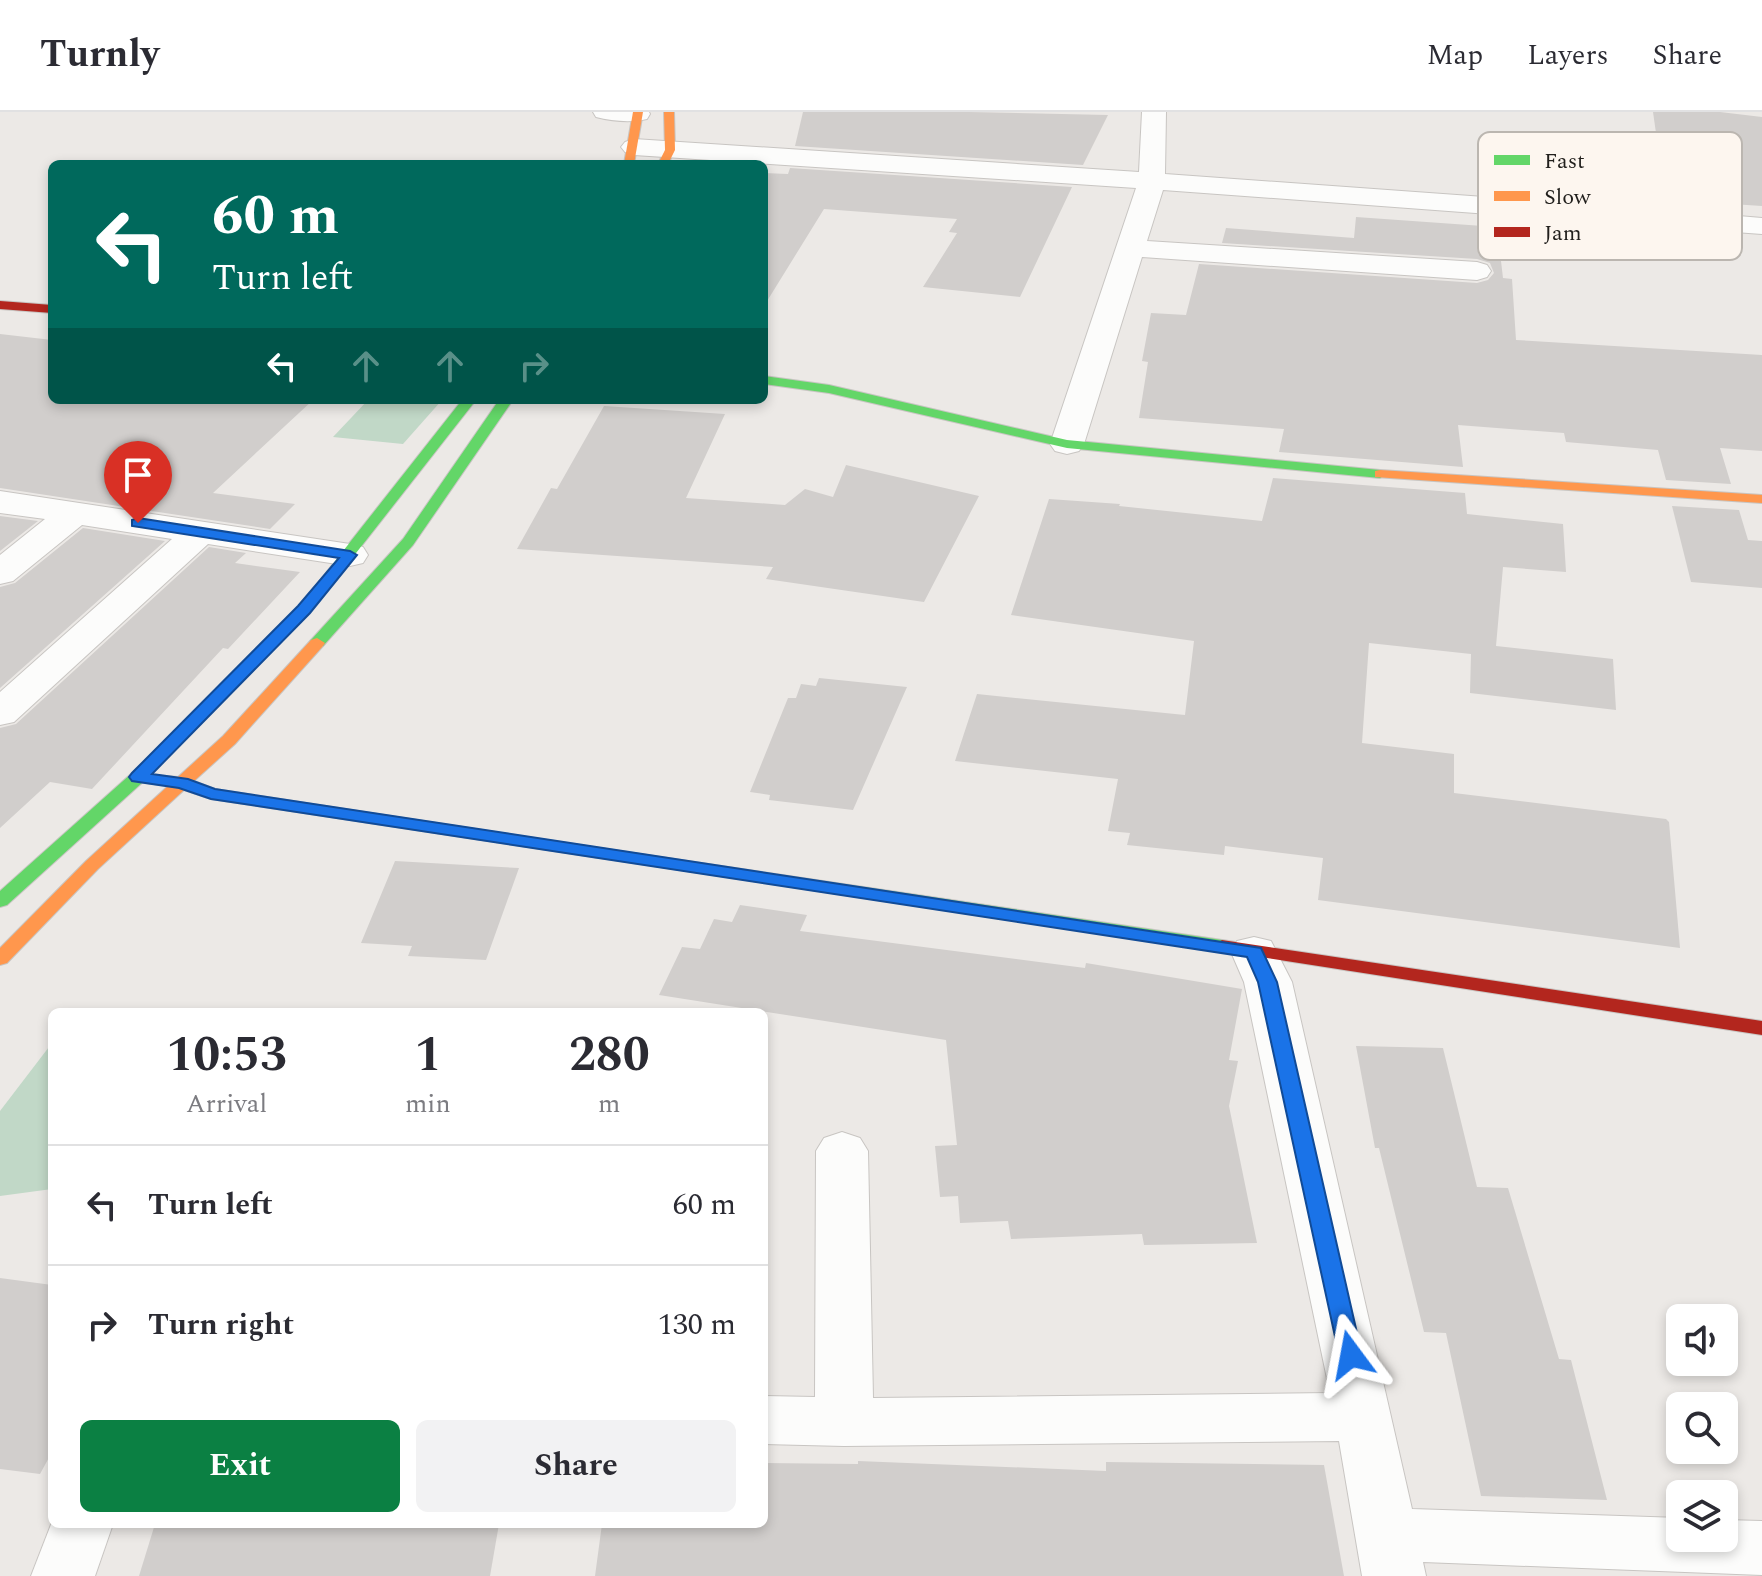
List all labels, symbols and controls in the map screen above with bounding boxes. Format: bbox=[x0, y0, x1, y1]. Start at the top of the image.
text: Turnly bbox=[40, 26, 159, 84]
text: Map bbox=[1427, 34, 1483, 77]
text: Layers bbox=[1527, 34, 1609, 77]
text: Share bbox=[1653, 34, 1722, 77]
legend bbox=[1478, 132, 1742, 260]
text: Fast bbox=[1544, 145, 1585, 178]
text: 60 m bbox=[212, 174, 339, 259]
text: Slow bbox=[1544, 181, 1592, 214]
icon: left bbox=[80, 192, 184, 296]
text: Jam bbox=[1544, 217, 1582, 250]
text: Turn left bbox=[212, 251, 353, 306]
icon: left bbox=[260, 344, 304, 388]
icon: ahead bbox=[344, 344, 388, 388]
icon: ahead bbox=[428, 344, 472, 388]
icon: right bbox=[512, 344, 556, 388]
pin bbox=[104, 441, 172, 523]
icon: arrive bbox=[116, 453, 160, 497]
text: 10:53 bbox=[166, 1019, 287, 1092]
text: 1 bbox=[414, 1019, 441, 1092]
text: 280 bbox=[569, 1019, 650, 1092]
text: Arrival bbox=[186, 1084, 267, 1124]
text: min bbox=[405, 1084, 451, 1124]
text: m bbox=[598, 1084, 620, 1124]
text: Turn left bbox=[148, 1182, 273, 1228]
text: 60 m bbox=[673, 1182, 736, 1228]
icon: left bbox=[80, 1183, 124, 1227]
text: Turn right bbox=[148, 1302, 294, 1348]
text: 130 m bbox=[658, 1302, 736, 1348]
icon: right bbox=[80, 1303, 124, 1347]
map controls bbox=[1666, 1304, 1738, 1552]
button: sound bbox=[1666, 1304, 1738, 1376]
position arrow bbox=[1309, 1313, 1393, 1397]
button: search bbox=[1666, 1392, 1738, 1464]
button: Exit bbox=[80, 1420, 400, 1512]
button: Share bbox=[416, 1420, 736, 1512]
button: layers bbox=[1666, 1480, 1738, 1552]

